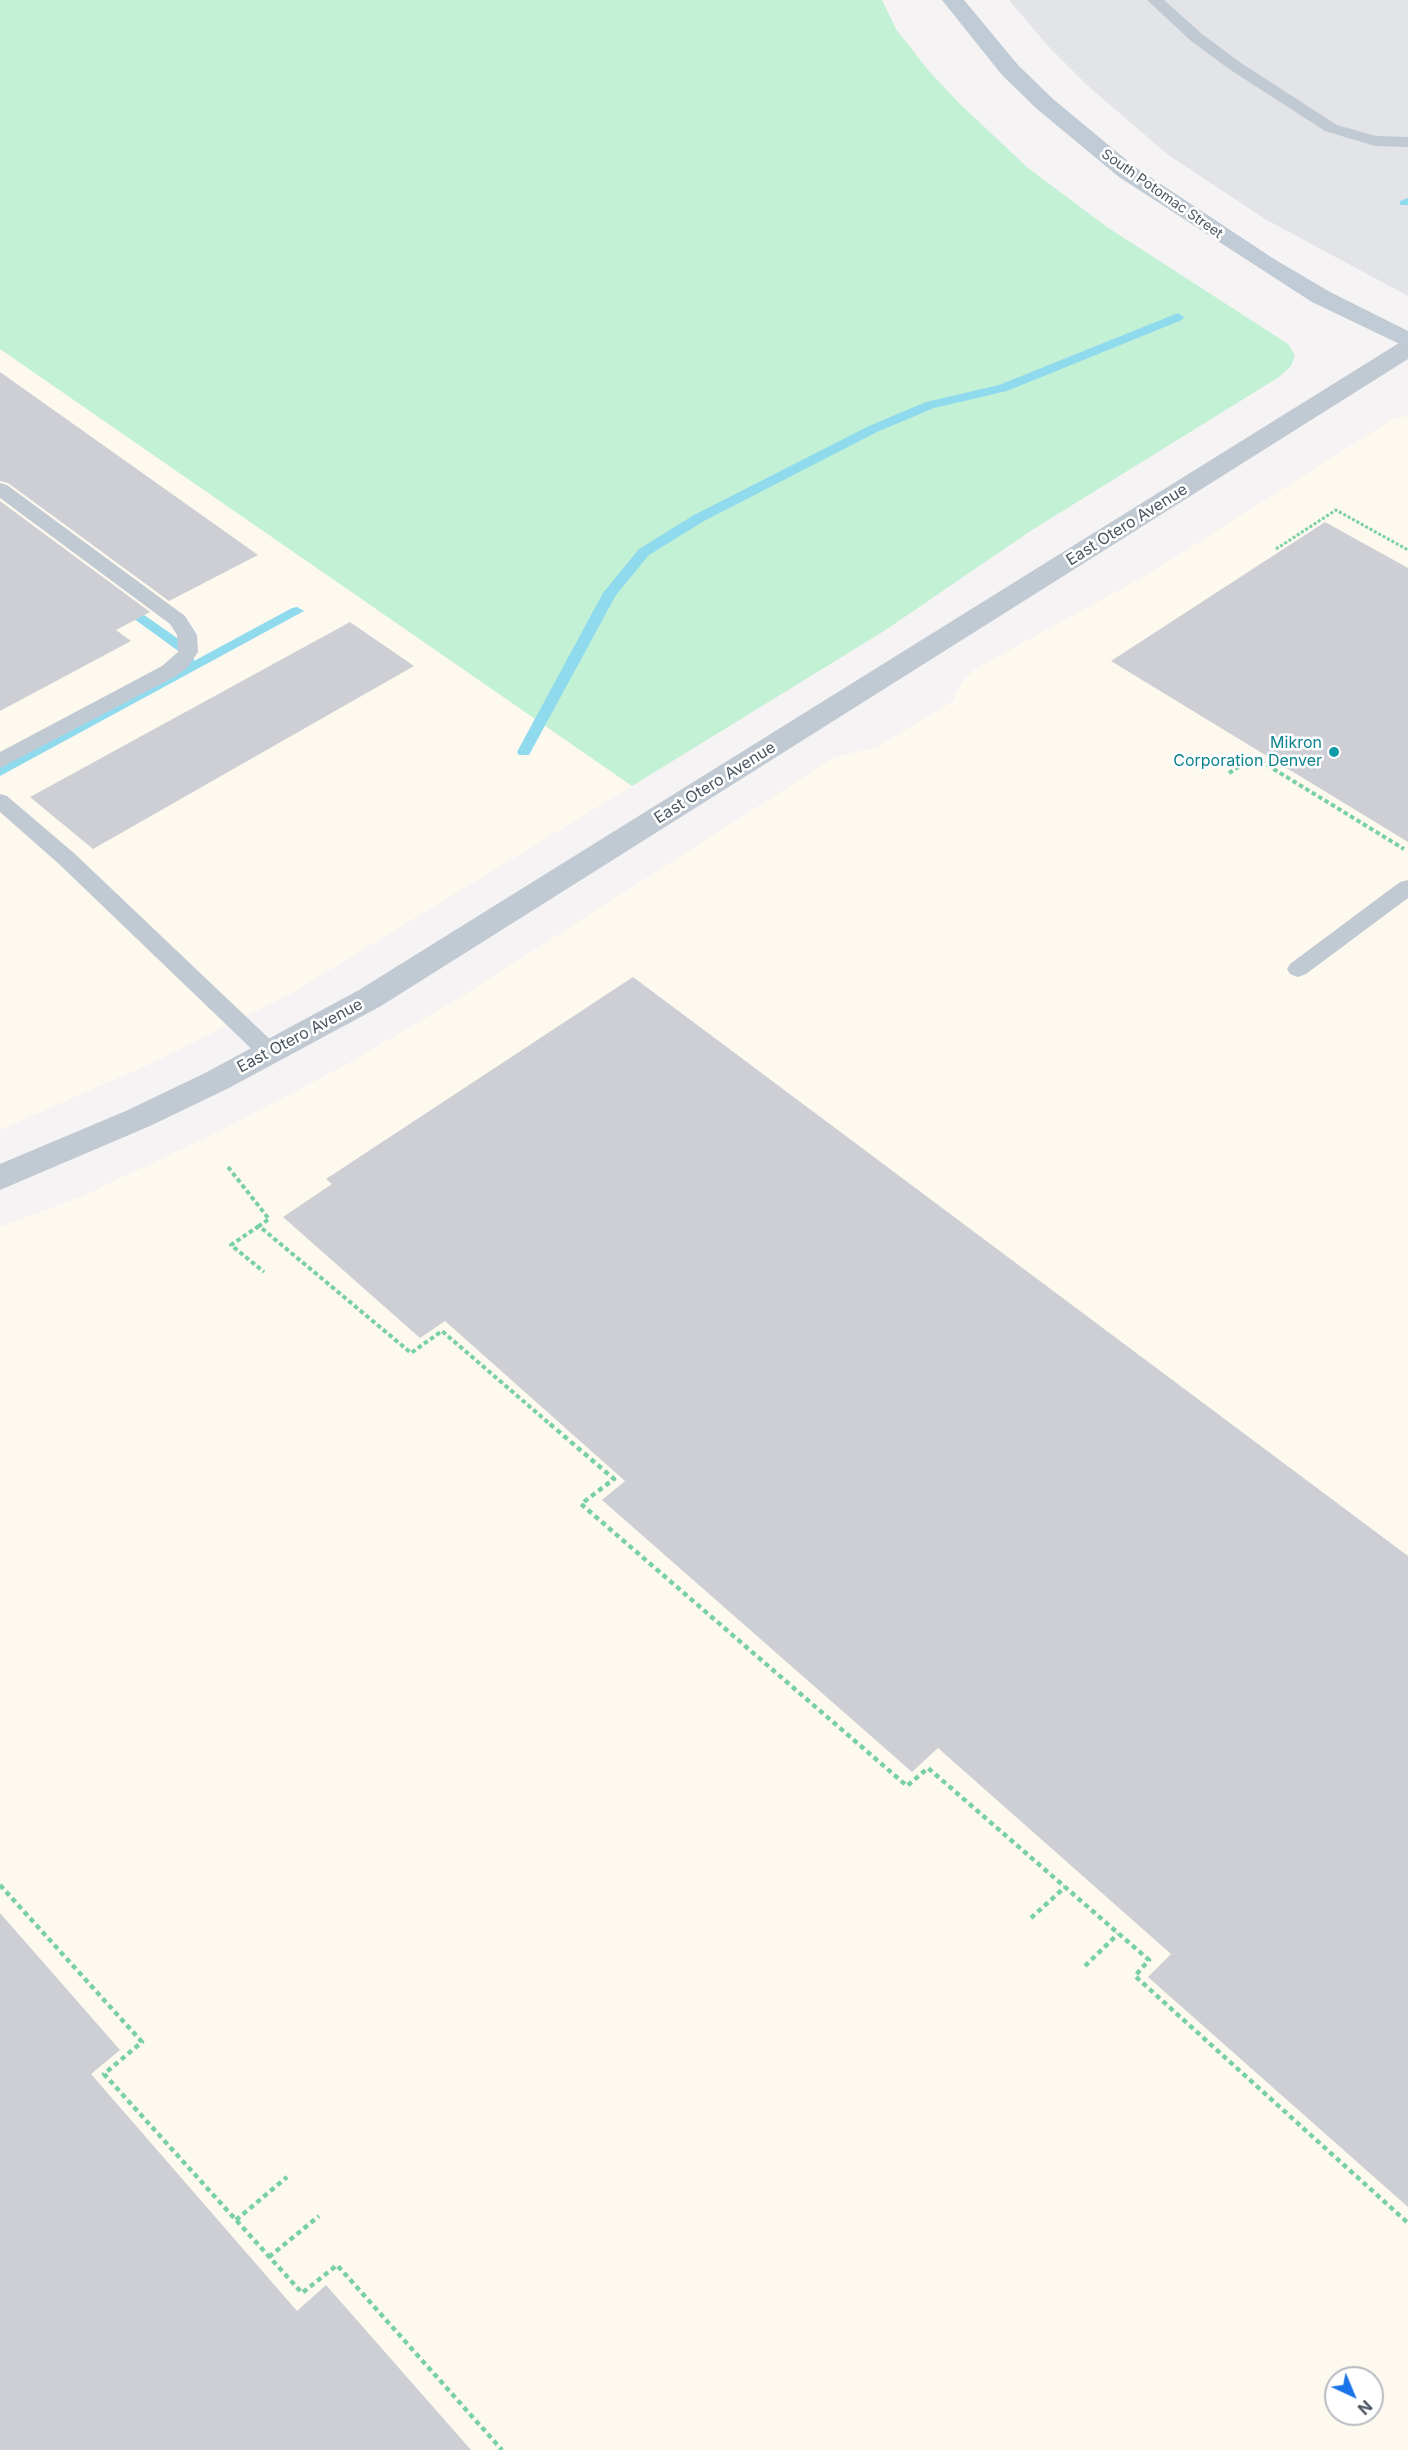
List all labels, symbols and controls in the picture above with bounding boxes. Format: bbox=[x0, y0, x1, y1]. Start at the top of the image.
street label: South Potomac Street bbox=[1098, 146, 1226, 242]
street label: East Otero Avenue bbox=[1063, 480, 1191, 570]
place label: Mikron Corporation Denver bbox=[1173, 733, 1322, 771]
street label: East Otero Avenue bbox=[651, 738, 779, 828]
marker: Mikron Corporation Denver bbox=[1327, 745, 1341, 759]
street label: East Otero Avenue bbox=[234, 995, 366, 1077]
north arrow bbox=[1324, 2366, 1384, 2426]
text: N bbox=[1354, 2396, 1376, 2419]

